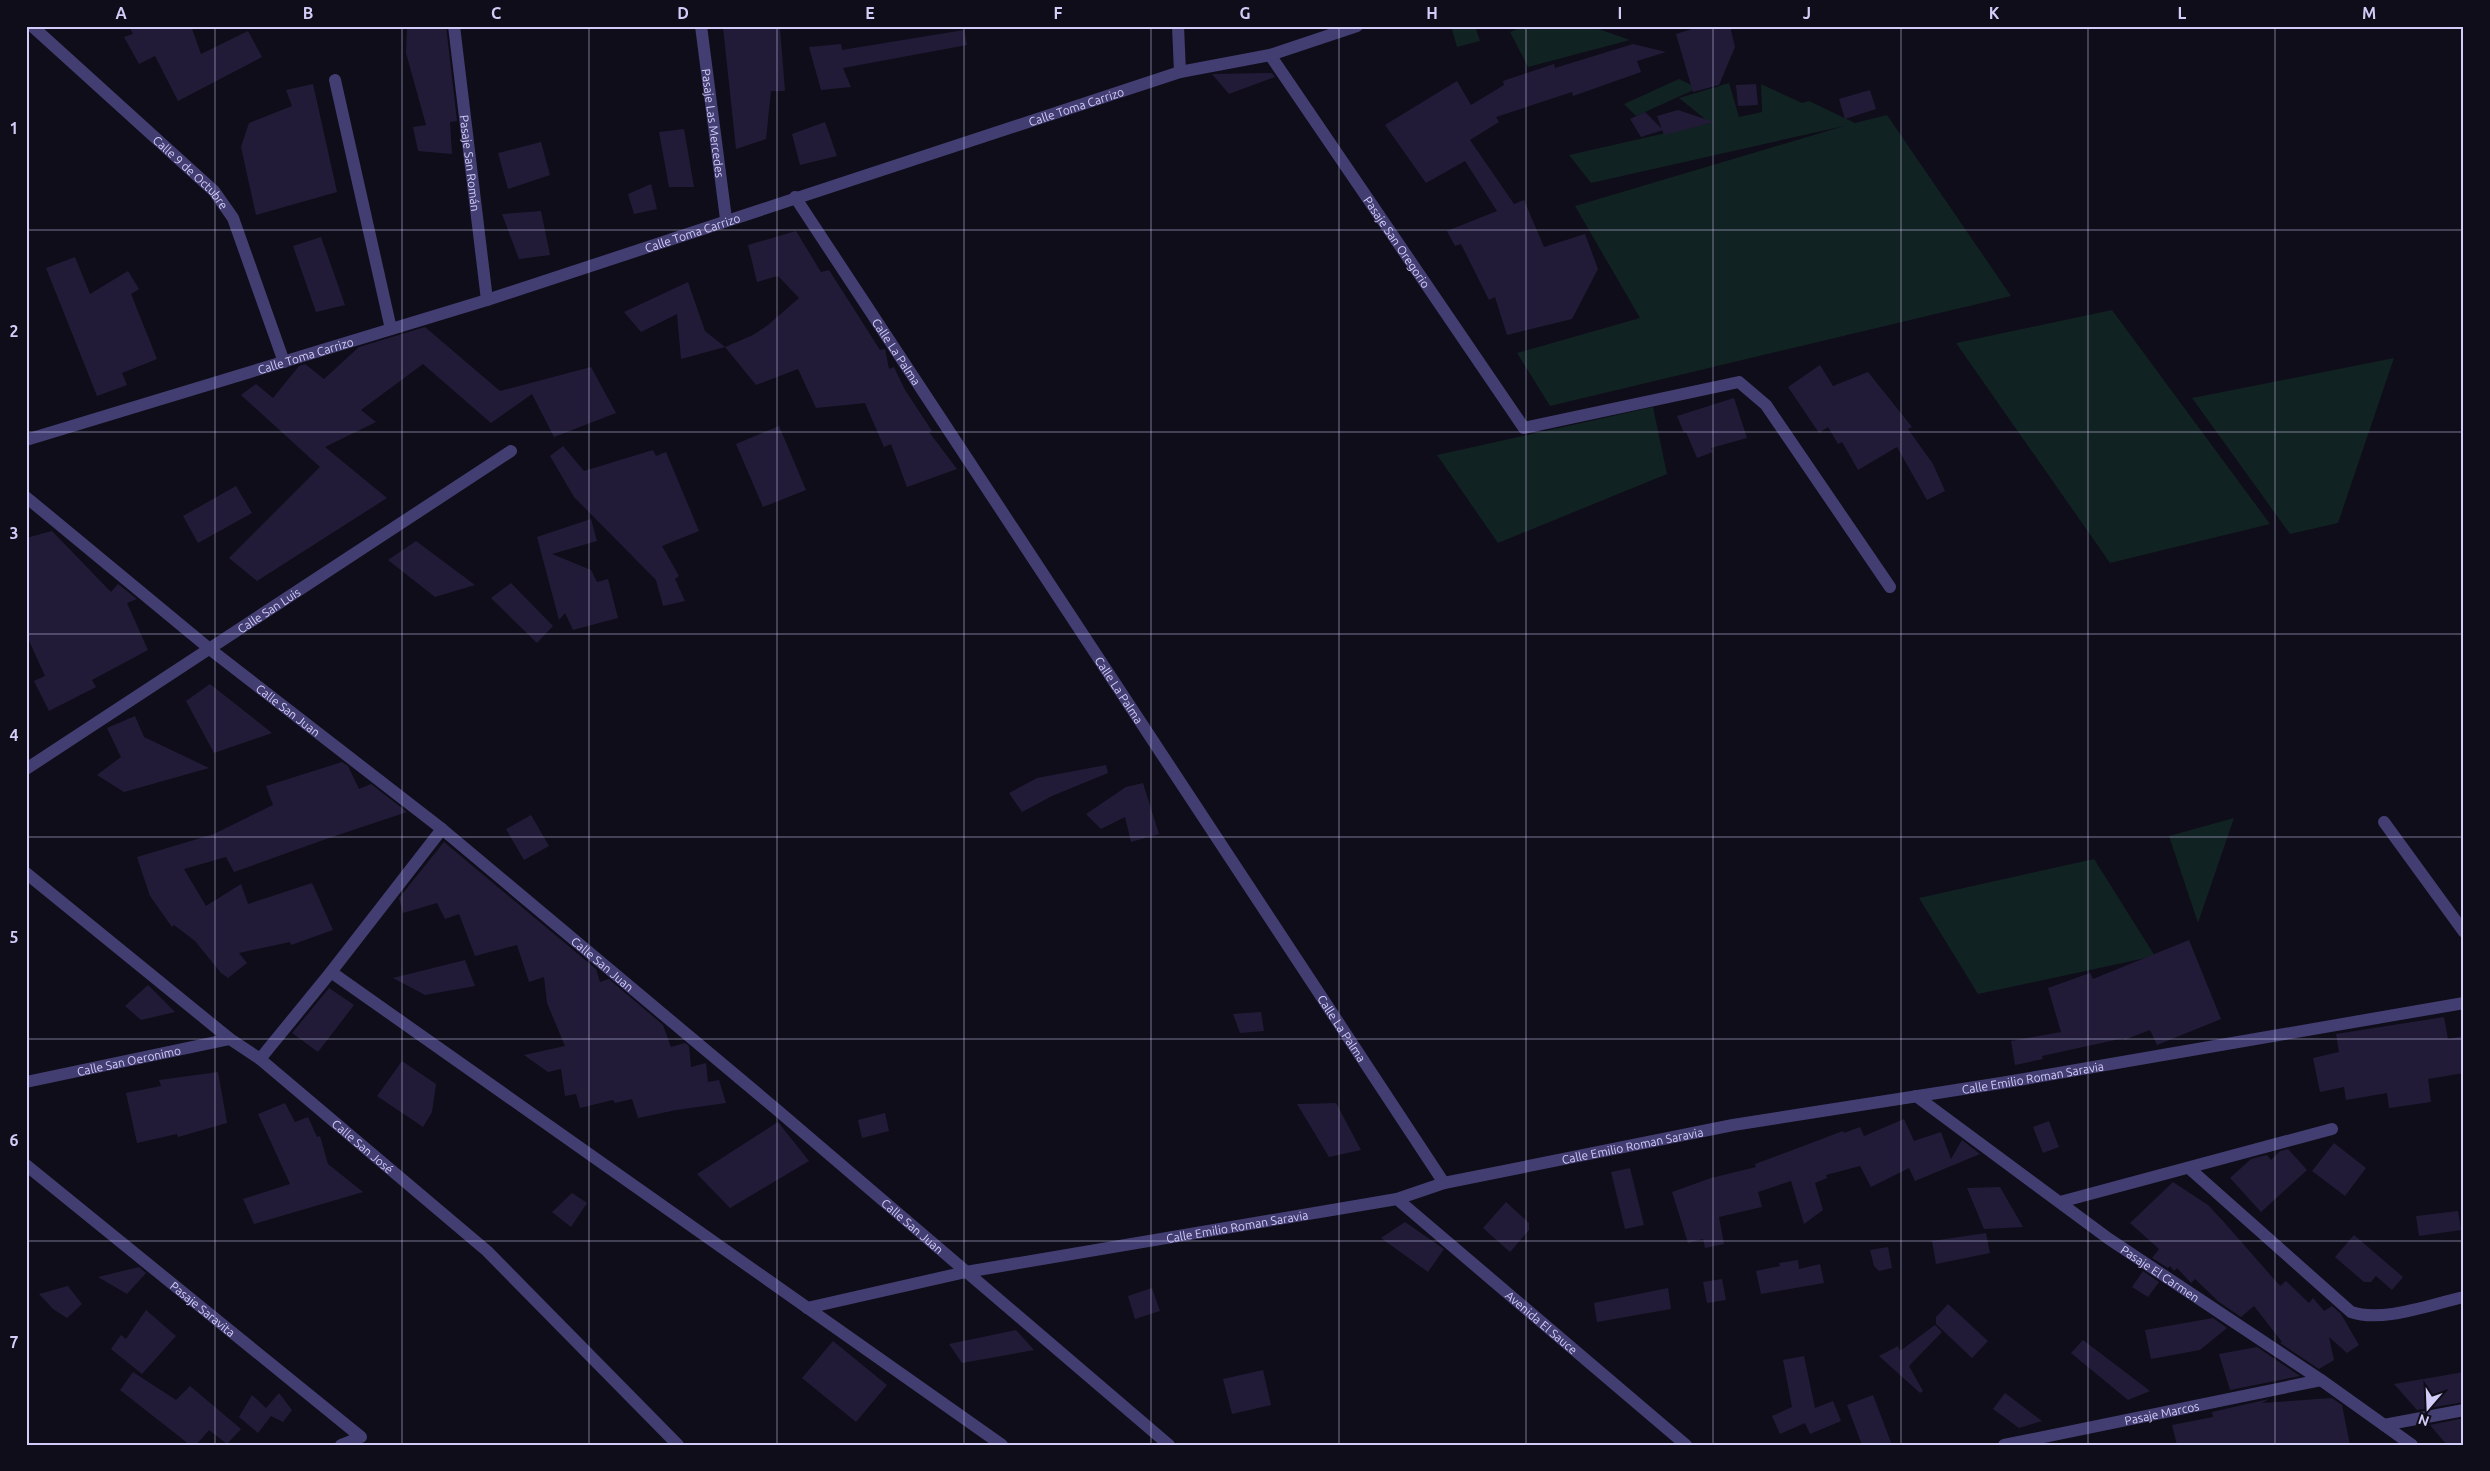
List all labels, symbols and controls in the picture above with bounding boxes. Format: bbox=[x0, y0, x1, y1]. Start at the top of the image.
text: A bbox=[115, 4, 127, 22]
text: B bbox=[303, 4, 313, 22]
text: C bbox=[491, 4, 501, 22]
text: D bbox=[677, 4, 689, 22]
text: E bbox=[865, 4, 875, 22]
text: F bbox=[1054, 4, 1063, 22]
text: G bbox=[1239, 4, 1251, 22]
text: H bbox=[1426, 4, 1438, 22]
text: I bbox=[1618, 4, 1622, 22]
text: J bbox=[1803, 4, 1811, 22]
text: K bbox=[1989, 4, 2000, 22]
text: L bbox=[2178, 4, 2187, 22]
text: M bbox=[2362, 4, 2376, 22]
street label: Pasaje Las Mercedes bbox=[700, 68, 727, 178]
street label: Calle Toma Carrizo bbox=[1027, 84, 1126, 128]
street label: Pasaje San Román bbox=[458, 114, 483, 212]
text: 1 bbox=[9, 119, 19, 137]
street label: Calle 9 de Octubre bbox=[151, 133, 231, 211]
street label: Pasaje San Oregorio bbox=[1361, 194, 1433, 290]
street label: Calle Toma Carrizo bbox=[643, 211, 742, 254]
street label: Calle La Palma bbox=[870, 316, 923, 387]
text: 2 bbox=[9, 322, 19, 340]
street label: Calle Toma Carrizo bbox=[256, 334, 355, 376]
text: 3 bbox=[9, 524, 19, 542]
street label: Calle San Luis bbox=[235, 585, 302, 635]
street label: Calle La Palma bbox=[1093, 654, 1146, 726]
street label: Calle San Juan bbox=[254, 681, 323, 739]
text: 4 bbox=[9, 726, 19, 744]
text: 5 bbox=[9, 928, 19, 946]
street label: Calle San Juan bbox=[569, 934, 636, 993]
street label: Calle La Palma bbox=[1315, 992, 1369, 1064]
street label: Calle San Oeronimo bbox=[76, 1043, 182, 1078]
street label: Calle Emilio Roman Saravia bbox=[1961, 1059, 2105, 1096]
street label: Calle San José bbox=[330, 1117, 396, 1176]
street label: Calle Emilio Roman Saravia bbox=[1561, 1125, 1704, 1166]
text: 6 bbox=[9, 1131, 19, 1149]
street label: Calle San Juan bbox=[879, 1196, 946, 1256]
street label: Calle Emilio Roman Saravia bbox=[1165, 1208, 1309, 1245]
street label: Pasaje El Carmen bbox=[2119, 1242, 2202, 1304]
street label: Pasaje Saravita bbox=[168, 1279, 238, 1339]
street label: Avenida El Sauce bbox=[1503, 1288, 1580, 1356]
text: 7 bbox=[9, 1333, 19, 1351]
north arrow bbox=[2402, 1384, 2452, 1434]
street label: Pasaje Marcos bbox=[2123, 1399, 2200, 1427]
text: N bbox=[2416, 1411, 2431, 1430]

